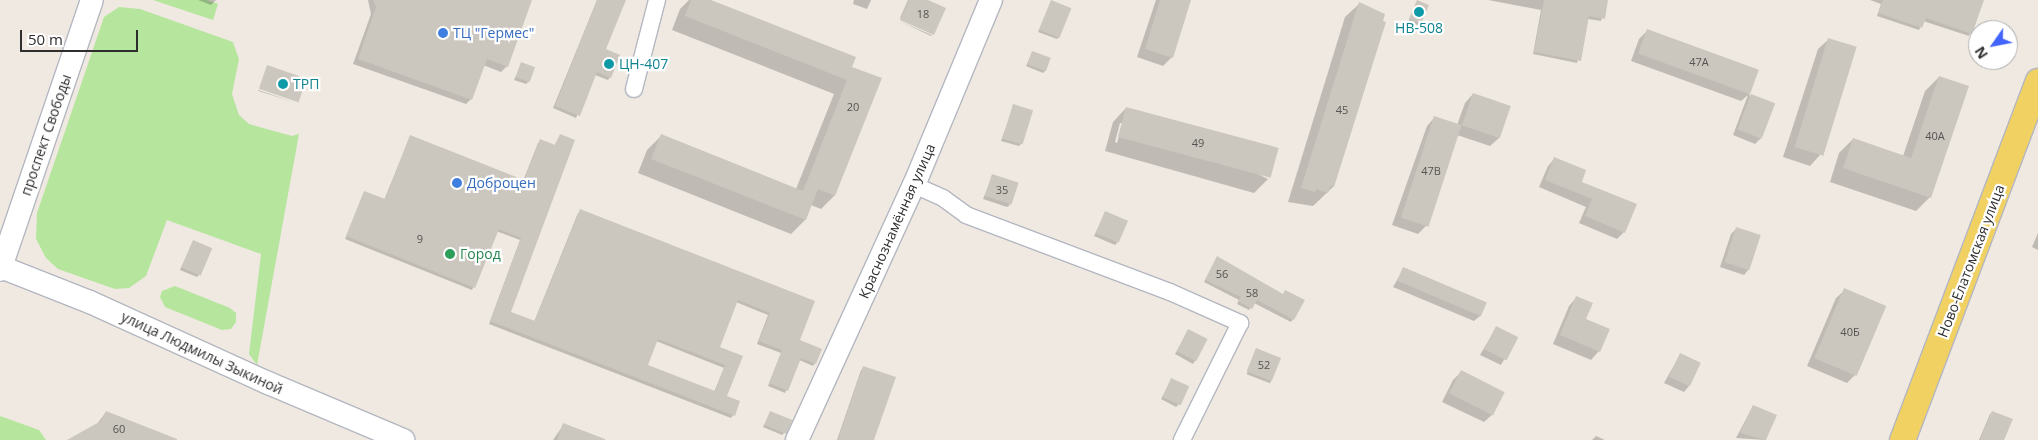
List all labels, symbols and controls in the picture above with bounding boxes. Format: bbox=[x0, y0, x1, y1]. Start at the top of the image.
marker: НВ-508 bbox=[1413, 6, 1425, 18]
house number: 18 bbox=[917, 7, 929, 21]
scale bar bbox=[22, 20, 140, 52]
place label: НВ-508 bbox=[1395, 20, 1443, 36]
north arrow bbox=[1968, 20, 2018, 70]
place label: ТЦ "Гермес" bbox=[453, 25, 534, 41]
marker: ТЦ "Гермес" bbox=[437, 27, 449, 39]
text: 50 m bbox=[28, 29, 63, 49]
text: N bbox=[1970, 43, 1992, 63]
house number: 47А bbox=[1689, 55, 1709, 69]
place label: ЦН-407 bbox=[619, 56, 668, 72]
marker: ЦН-407 bbox=[603, 58, 615, 70]
street label: проспект Свободы bbox=[17, 72, 75, 198]
place label: ТРП bbox=[293, 76, 319, 92]
marker: ТРП bbox=[277, 78, 289, 90]
house number: 20 bbox=[847, 100, 859, 114]
house number: 45 bbox=[1336, 103, 1348, 117]
house number: 40А bbox=[1925, 129, 1945, 143]
house number: 49 bbox=[1192, 136, 1204, 150]
street label: Краснознамённая улица bbox=[855, 141, 939, 301]
house number: 47В bbox=[1421, 164, 1441, 178]
place label: Доброцен bbox=[467, 175, 536, 191]
marker: Доброцен bbox=[451, 177, 463, 189]
street label: Ново-Елатомская улица bbox=[1934, 182, 2008, 340]
house number: 35 bbox=[996, 183, 1008, 197]
house number: 9 bbox=[417, 232, 423, 246]
place label: Город bbox=[460, 246, 501, 262]
marker: Город bbox=[444, 248, 456, 260]
house number: 56 bbox=[1216, 267, 1228, 281]
house number: 58 bbox=[1246, 286, 1258, 300]
street label: улица Людмилы Зыкиной bbox=[119, 308, 285, 398]
house number: 40Б bbox=[1840, 325, 1860, 339]
house number: 52 bbox=[1258, 358, 1270, 372]
house number: 60 bbox=[113, 422, 125, 436]

